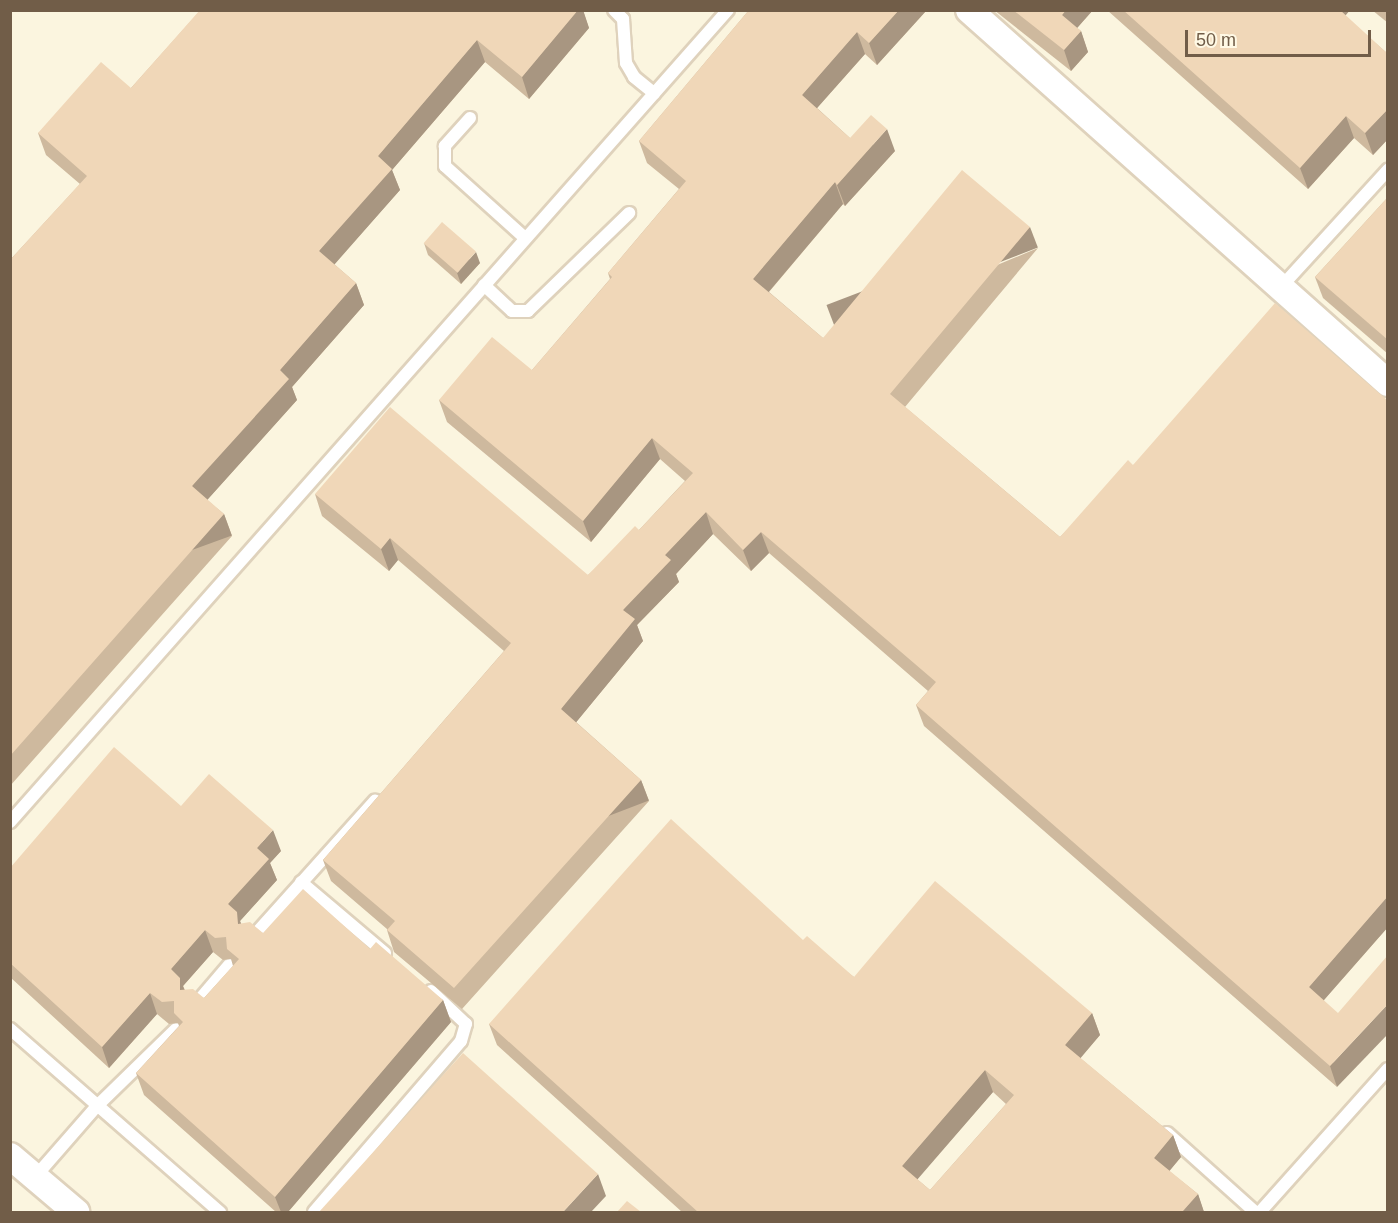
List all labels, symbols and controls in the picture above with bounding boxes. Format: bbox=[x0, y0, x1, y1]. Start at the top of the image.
scale bar bbox=[1188, 18, 1374, 56]
text: 50 m bbox=[1196, 30, 1236, 50]

